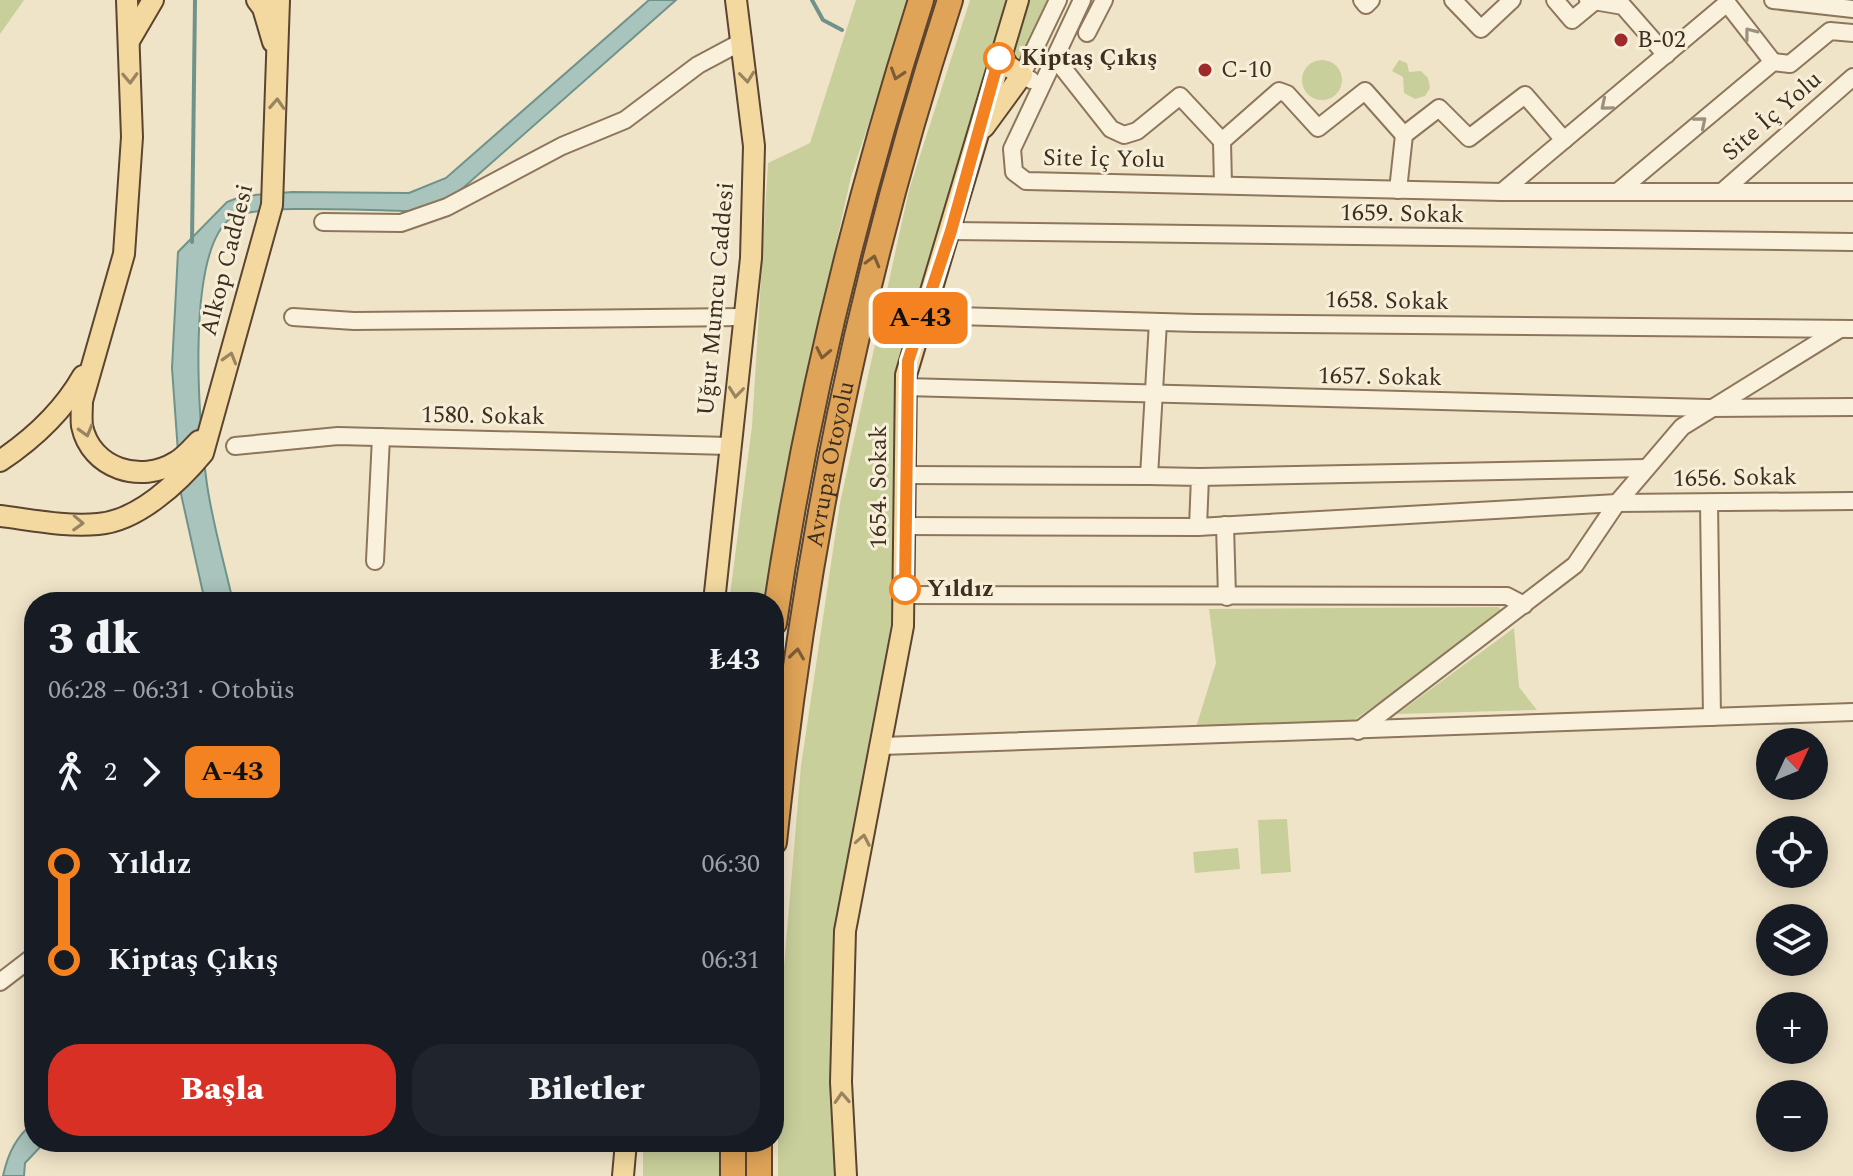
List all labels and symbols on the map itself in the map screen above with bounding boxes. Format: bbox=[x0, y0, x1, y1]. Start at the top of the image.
place label: B-02 bbox=[1637, 22, 1686, 58]
one-way arrow bbox=[1745, 27, 1760, 42]
marker: B-02 bbox=[1612, 31, 1630, 49]
place label: Kiptaş Çıkış bbox=[1021, 40, 1157, 76]
marker: Kiptaş Çıkış bbox=[984, 43, 1014, 73]
place label: C-10 bbox=[1221, 52, 1271, 88]
marker: C-10 bbox=[1196, 61, 1214, 79]
street label: Site İç Yolu bbox=[1714, 62, 1830, 170]
one-way arrow bbox=[890, 67, 906, 81]
one-way arrow bbox=[738, 71, 755, 84]
one-way arrow bbox=[121, 72, 138, 85]
one-way arrow bbox=[1601, 95, 1616, 110]
one-way arrow bbox=[268, 97, 285, 110]
one-way arrow bbox=[1692, 117, 1706, 132]
street label: Site İç Yolu bbox=[1043, 140, 1165, 178]
street label: Alkop Caddesi bbox=[191, 180, 263, 340]
street label: Uğur Mumcu Caddesi bbox=[688, 181, 744, 417]
street label: 1659. Sokak bbox=[1340, 195, 1464, 233]
one-way arrow bbox=[864, 255, 880, 269]
street label: 1658. Sokak bbox=[1325, 282, 1449, 320]
line badge: A-43 bbox=[864, 292, 976, 344]
one-way arrow bbox=[815, 345, 832, 359]
one-way arrow bbox=[221, 352, 237, 365]
street label: 1657. Sokak bbox=[1318, 358, 1442, 396]
street label: Avrupa Otoyolu bbox=[797, 378, 864, 550]
one-way arrow bbox=[727, 386, 744, 399]
street label: 1580. Sokak bbox=[421, 397, 545, 435]
one-way arrow bbox=[77, 424, 93, 437]
street label: 1654. Sokak bbox=[861, 425, 897, 549]
street label: 1656. Sokak bbox=[1673, 459, 1797, 497]
one-way arrow bbox=[72, 515, 85, 532]
place label: Yıldız bbox=[927, 571, 994, 607]
marker: Yıldız bbox=[890, 574, 920, 604]
one-way arrow bbox=[788, 647, 805, 661]
north arrow bbox=[1756, 728, 1828, 800]
one-way arrow bbox=[854, 833, 871, 847]
one-way arrow bbox=[833, 1091, 850, 1104]

